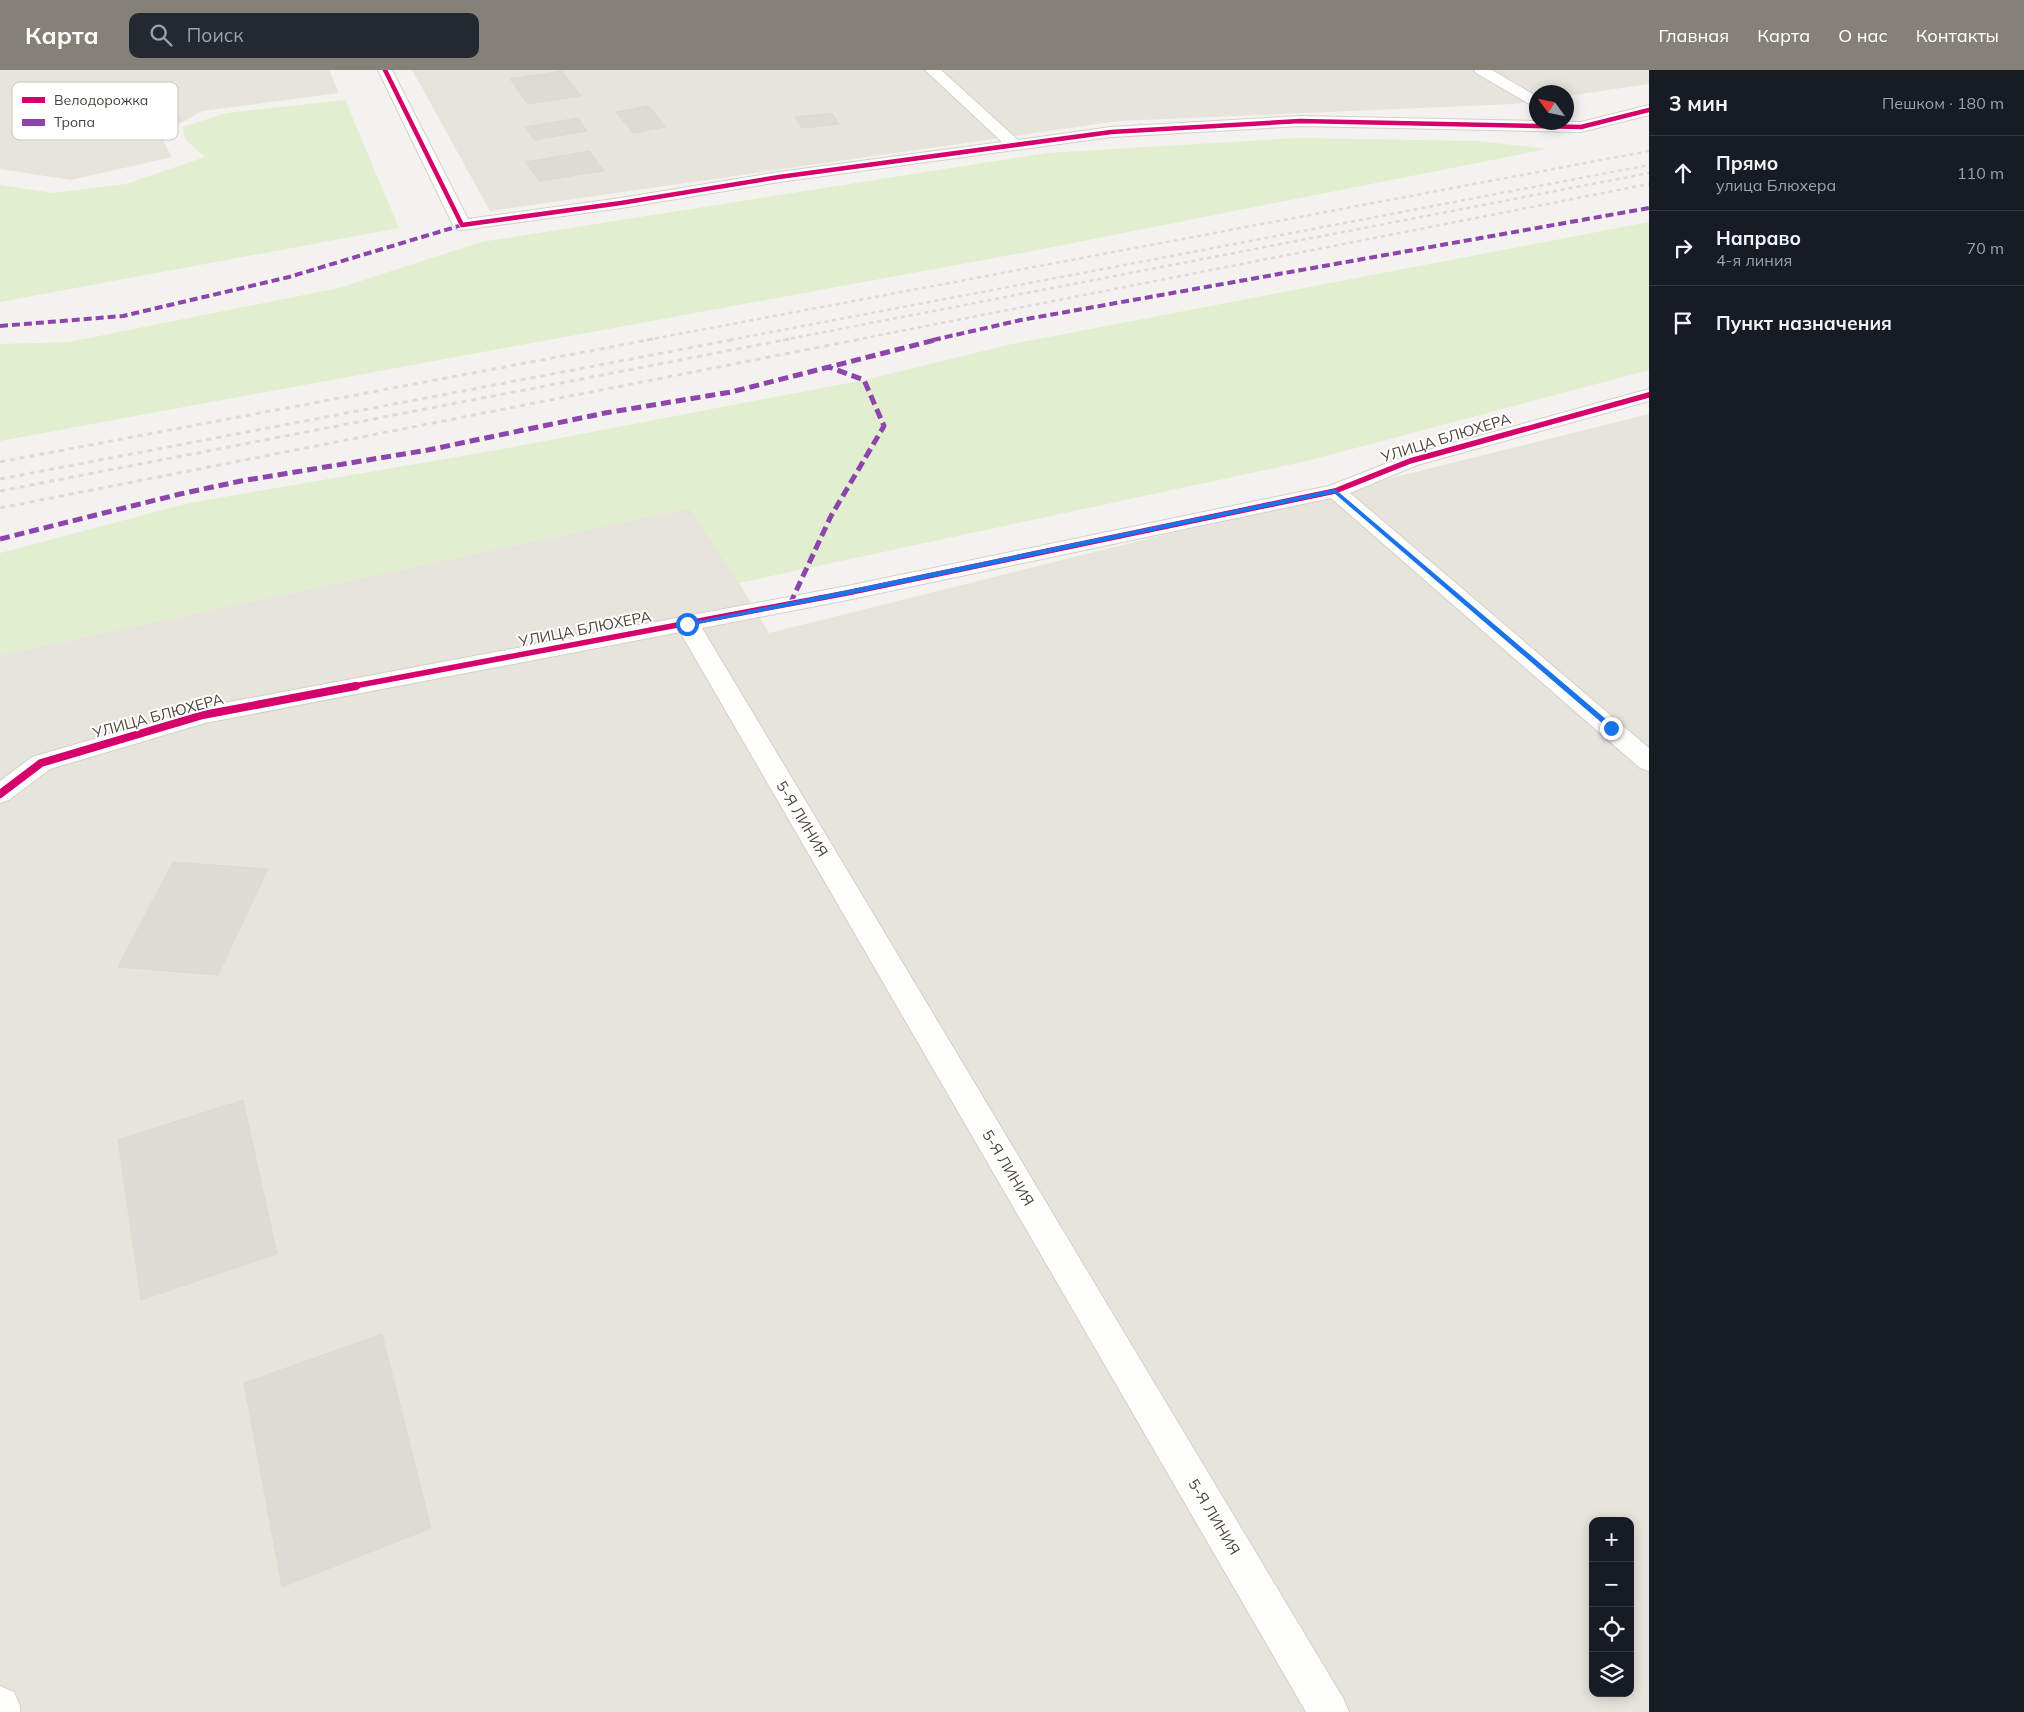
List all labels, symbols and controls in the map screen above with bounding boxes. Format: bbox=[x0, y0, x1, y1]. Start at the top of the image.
search box bbox=[129, 13, 479, 58]
text: Карта bbox=[25, 20, 99, 50]
icon: search bbox=[147, 21, 175, 49]
text: Поиск bbox=[187, 23, 244, 47]
text: Главная bbox=[1659, 24, 1729, 47]
text: Карта bbox=[1757, 24, 1810, 47]
text: О нас bbox=[1838, 24, 1888, 47]
text: Контакты bbox=[1916, 24, 1999, 47]
legend bbox=[12, 82, 178, 140]
north arrow bbox=[1529, 85, 1574, 130]
text: 3 мин bbox=[1669, 90, 1728, 116]
text: Велодорожка bbox=[54, 91, 148, 109]
text: Пешком · 180 m bbox=[1882, 93, 2004, 113]
text: Тропа bbox=[54, 113, 95, 131]
text: Прямо bbox=[1716, 151, 1778, 175]
icon: ahead bbox=[1669, 159, 1697, 187]
text: 110 m bbox=[1957, 163, 2004, 183]
text: улица Блюхера bbox=[1716, 175, 1836, 195]
text: Направо bbox=[1716, 226, 1801, 250]
icon: right bbox=[1669, 234, 1697, 262]
text: 70 m bbox=[1967, 238, 2004, 258]
text: 4-я линия bbox=[1716, 250, 1792, 270]
icon: arrive bbox=[1669, 309, 1697, 337]
text: Пункт назначения bbox=[1716, 311, 1892, 335]
street label: УЛИЦА БЛЮХЕРА bbox=[1378, 409, 1513, 467]
street label: УЛИЦА БЛЮХЕРА bbox=[516, 606, 653, 651]
route start bbox=[676, 613, 699, 636]
street label: УЛИЦА БЛЮХЕРА bbox=[89, 689, 225, 742]
route end bbox=[1600, 717, 1623, 740]
street label: 5-Я ЛИНИЯ bbox=[772, 777, 833, 860]
street label: 5-Я ЛИНИЯ bbox=[978, 1126, 1039, 1209]
street label: 5-Я ЛИНИЯ bbox=[1184, 1475, 1245, 1558]
map controls bbox=[1589, 1517, 1634, 1697]
button: + bbox=[1589, 1517, 1634, 1562]
button: − bbox=[1589, 1562, 1634, 1607]
button: locate bbox=[1589, 1607, 1634, 1652]
button: layers bbox=[1589, 1652, 1634, 1697]

